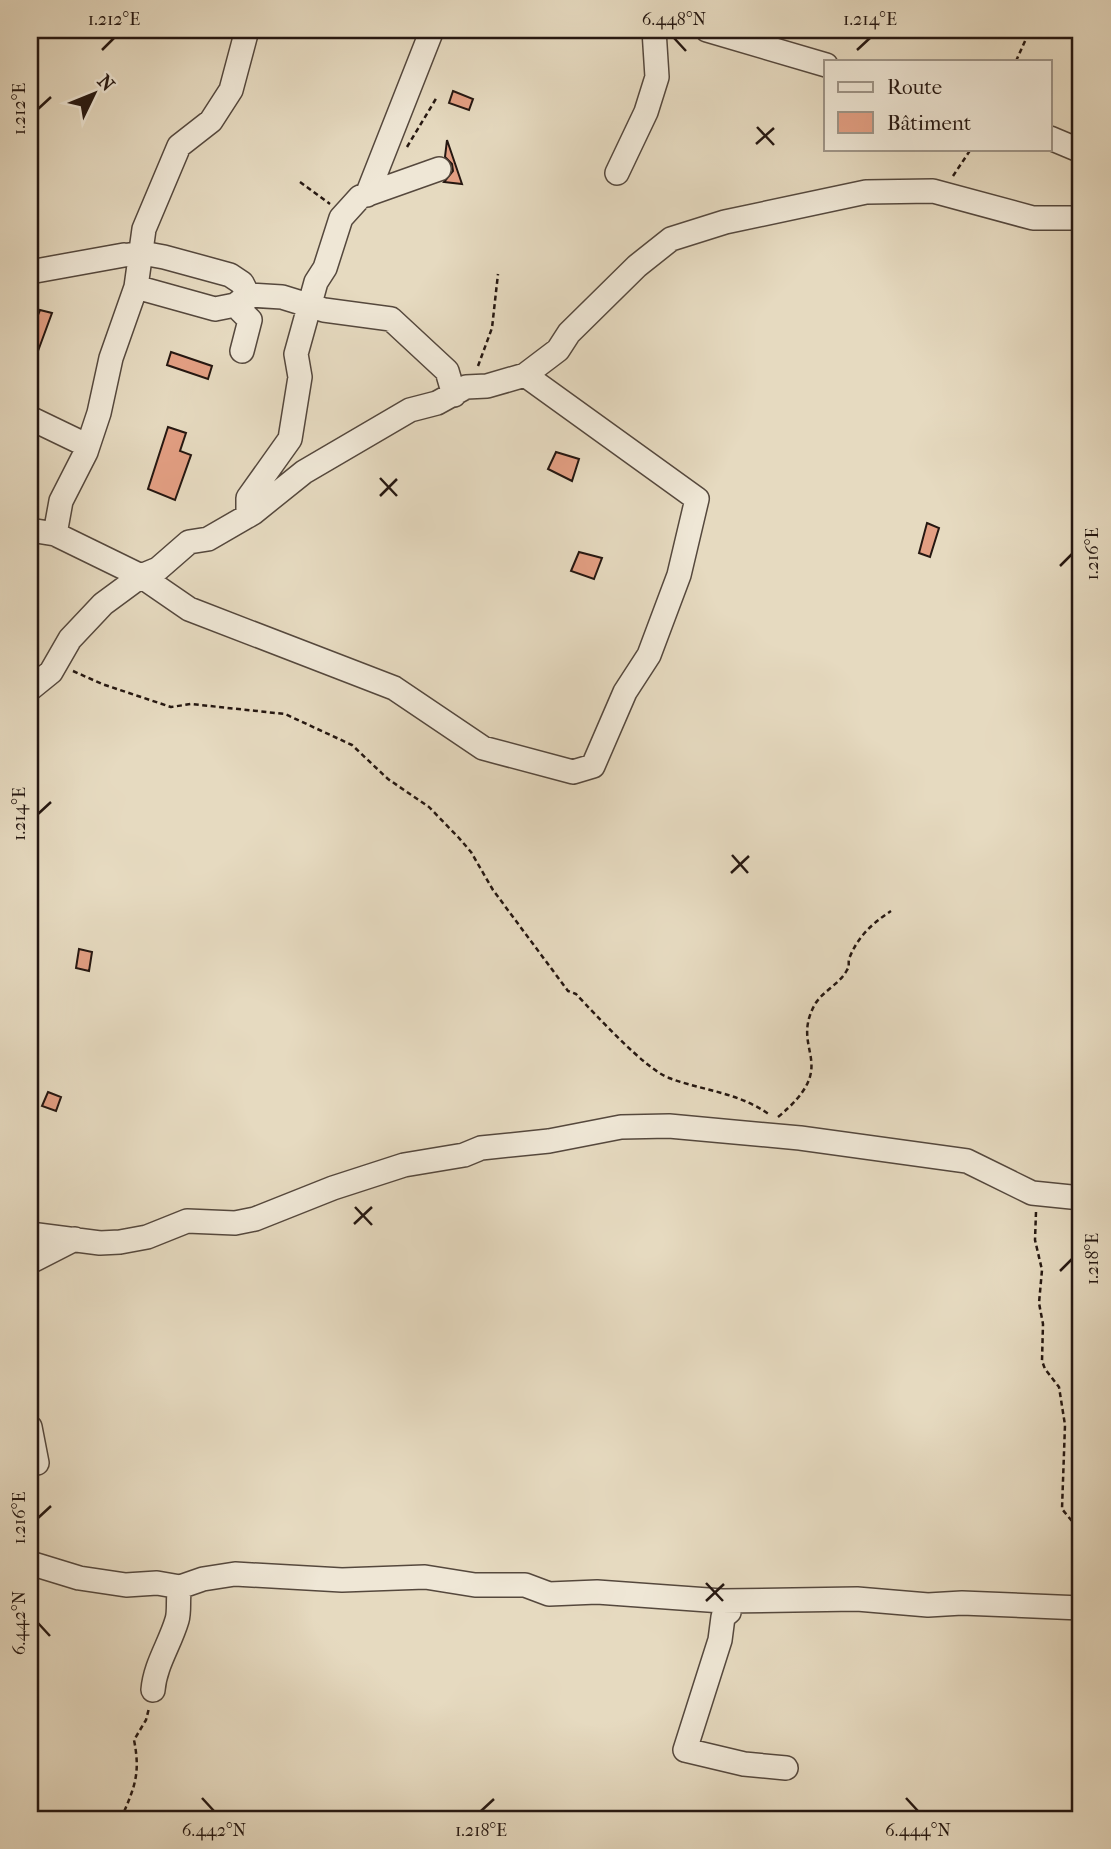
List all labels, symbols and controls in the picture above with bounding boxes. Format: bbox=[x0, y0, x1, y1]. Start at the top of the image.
text: 1.212°E bbox=[88, 9, 140, 30]
text: 6.448°N bbox=[642, 9, 706, 30]
text: 1.214°E bbox=[843, 9, 897, 30]
north arrow bbox=[60, 60, 130, 130]
legend bbox=[824, 60, 1052, 150]
text: N bbox=[93, 70, 119, 96]
text: Route bbox=[887, 75, 942, 99]
text: 1.212°E bbox=[9, 83, 30, 135]
text: Bâtiment bbox=[887, 111, 972, 135]
text: 1.216°E bbox=[1082, 528, 1103, 580]
text: 1.214°E bbox=[9, 787, 30, 841]
text: 1.218°E bbox=[1082, 1233, 1103, 1285]
text: 1.216°E bbox=[9, 1492, 30, 1544]
text: 6.442°N bbox=[9, 1590, 30, 1655]
text: 6.442°N bbox=[182, 1820, 247, 1841]
text: 1.218°E bbox=[455, 1820, 507, 1841]
text: 6.444°N bbox=[885, 1820, 951, 1841]

